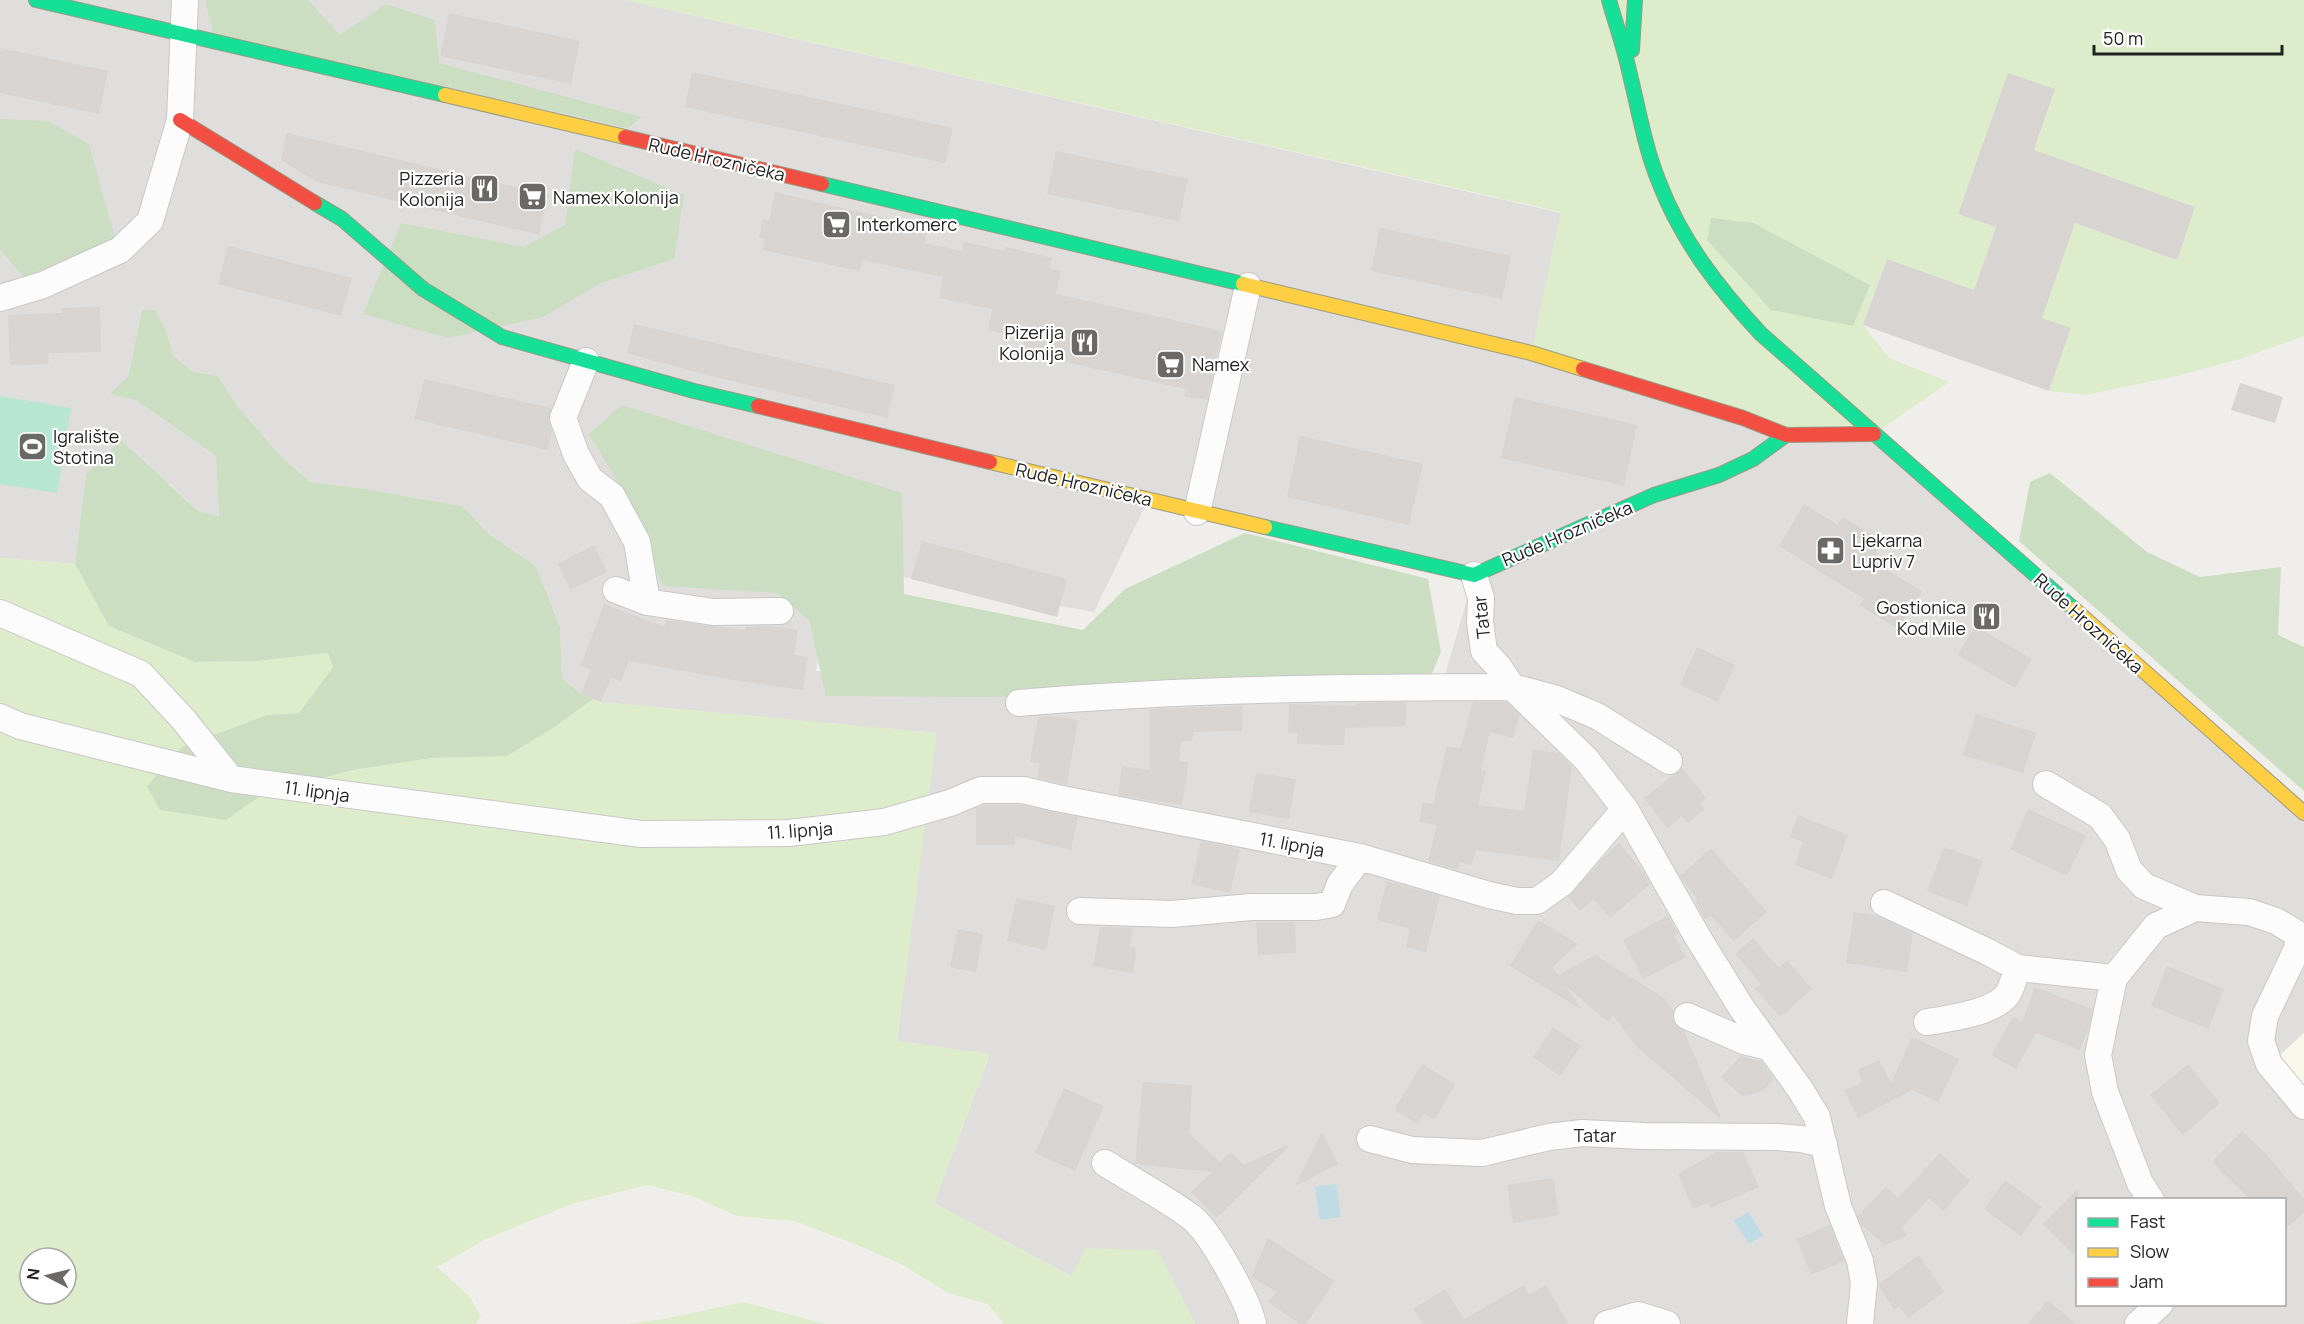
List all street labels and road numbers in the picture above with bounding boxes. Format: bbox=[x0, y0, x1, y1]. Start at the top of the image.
street label: Rude Hrozničeka bbox=[646, 132, 788, 186]
street label: Rude Hrozničeka bbox=[1013, 457, 1155, 511]
street label: Rude Hrozničeka bbox=[1498, 495, 1636, 571]
street label: Rude Hrozničeka bbox=[2029, 567, 2149, 679]
street label: Tatar bbox=[1467, 594, 1495, 640]
street label: 11. lipnja bbox=[283, 775, 351, 807]
street label: 11. lipnja bbox=[766, 816, 834, 844]
street label: 11. lipnja bbox=[1257, 826, 1327, 862]
street label: Tatar bbox=[1573, 1123, 1617, 1147]

